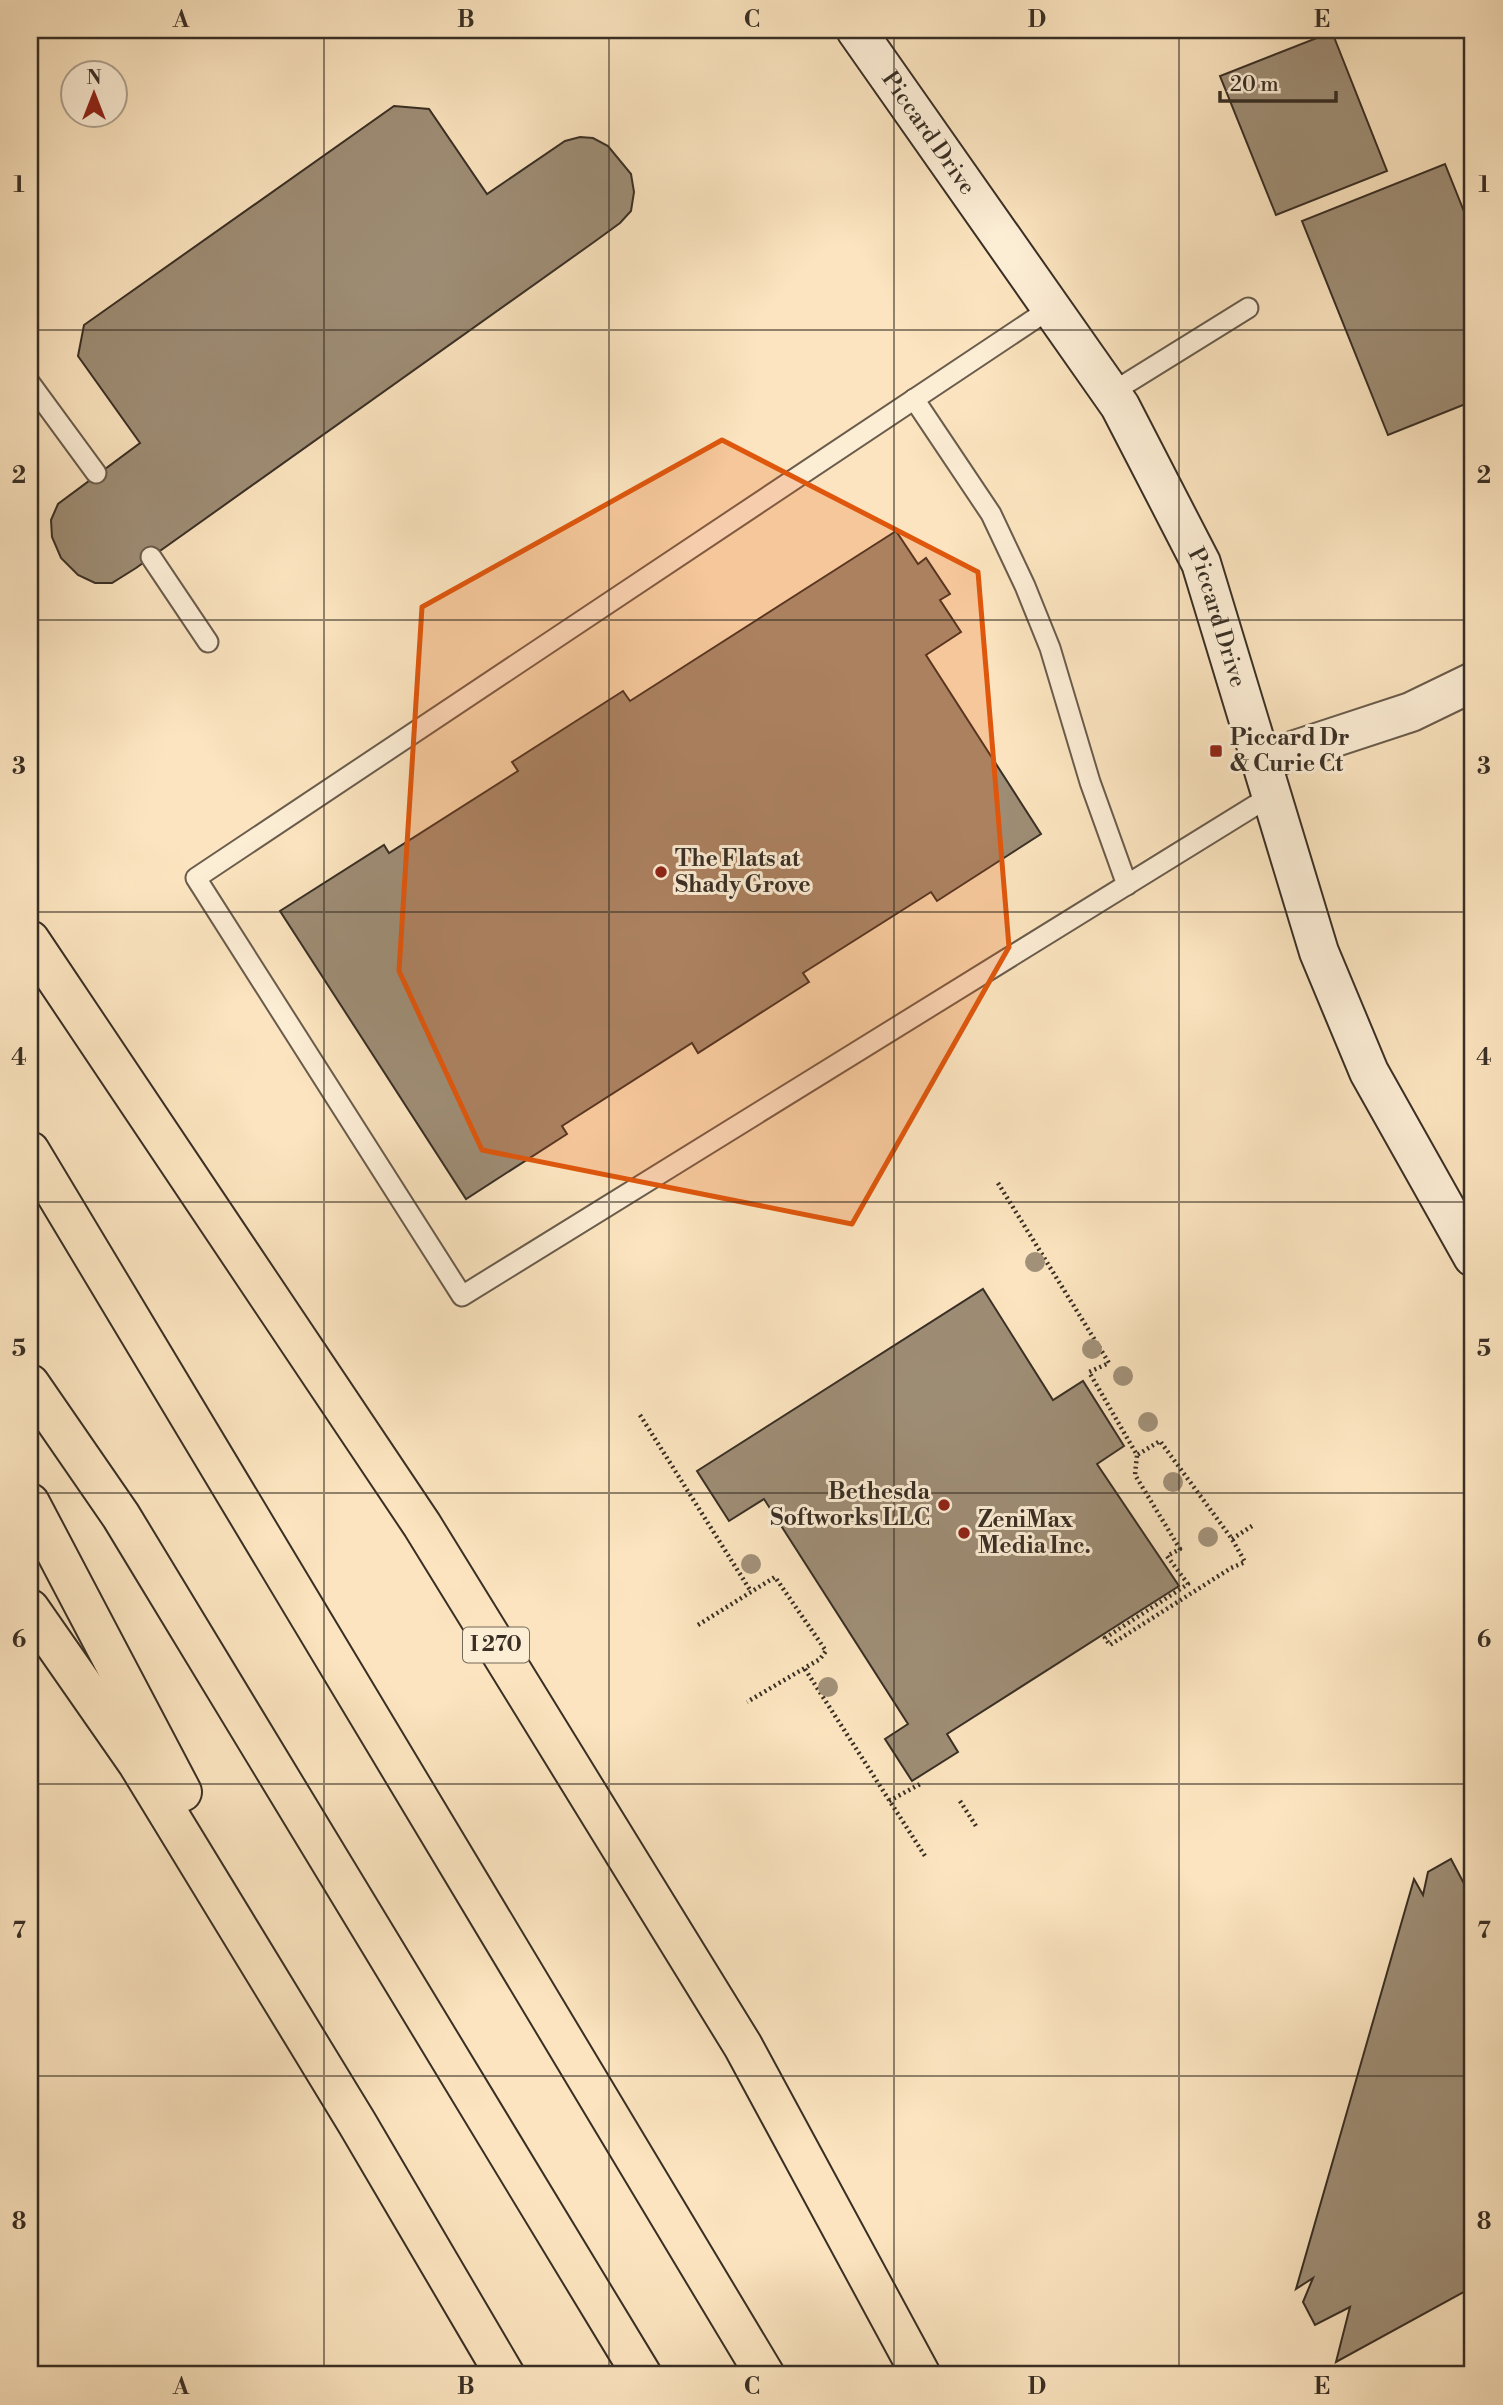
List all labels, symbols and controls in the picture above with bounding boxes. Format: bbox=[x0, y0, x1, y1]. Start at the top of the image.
text: A bbox=[172, 6, 190, 34]
text: B bbox=[457, 6, 475, 34]
text: C bbox=[744, 6, 760, 34]
text: D bbox=[1028, 6, 1046, 34]
text: E bbox=[1314, 6, 1330, 34]
north arrow bbox=[60, 60, 130, 130]
scale bar bbox=[1220, 60, 1335, 104]
text: N bbox=[86, 66, 102, 90]
street label: Piccard Drive bbox=[875, 66, 981, 200]
text: 20 m bbox=[1230, 72, 1279, 98]
text: 1 bbox=[13, 171, 25, 199]
text: 1 bbox=[1478, 171, 1490, 199]
text: 2 bbox=[12, 462, 26, 490]
text: 2 bbox=[1477, 462, 1491, 490]
street label: Piccard Drive bbox=[1182, 543, 1252, 691]
place label: Piccard Dr & Curie Ct bbox=[1230, 724, 1350, 778]
marker: Piccard Dr & Curie Ct bbox=[1208, 743, 1224, 759]
text: 3 bbox=[12, 753, 26, 781]
text: 3 bbox=[1477, 753, 1491, 781]
place label: The Flats at Shady Grove bbox=[675, 845, 811, 899]
marker: The Flats at Shady Grove bbox=[653, 864, 669, 880]
text: 4 bbox=[11, 1044, 27, 1072]
text: 4 bbox=[1476, 1044, 1492, 1072]
text: 5 bbox=[12, 1335, 26, 1363]
text: 5 bbox=[1477, 1335, 1491, 1363]
place label: Bethesda Softworks LLC bbox=[770, 1478, 931, 1532]
marker: Bethesda Softworks LLC bbox=[936, 1497, 952, 1513]
place label: ZeniMax Media Inc. bbox=[978, 1506, 1091, 1560]
marker: ZeniMax Media Inc. bbox=[956, 1525, 972, 1541]
text: 6 bbox=[12, 1626, 26, 1654]
text: 6 bbox=[1477, 1626, 1491, 1654]
road number: I 270 bbox=[463, 1628, 529, 1662]
text: 7 bbox=[12, 1917, 26, 1945]
text: 7 bbox=[1477, 1917, 1491, 1945]
text: 8 bbox=[12, 2208, 26, 2236]
text: 8 bbox=[1477, 2208, 1491, 2236]
text: A bbox=[172, 2373, 190, 2401]
text: B bbox=[457, 2373, 475, 2401]
text: C bbox=[744, 2373, 760, 2401]
text: D bbox=[1028, 2373, 1046, 2401]
text: E bbox=[1314, 2373, 1330, 2401]

